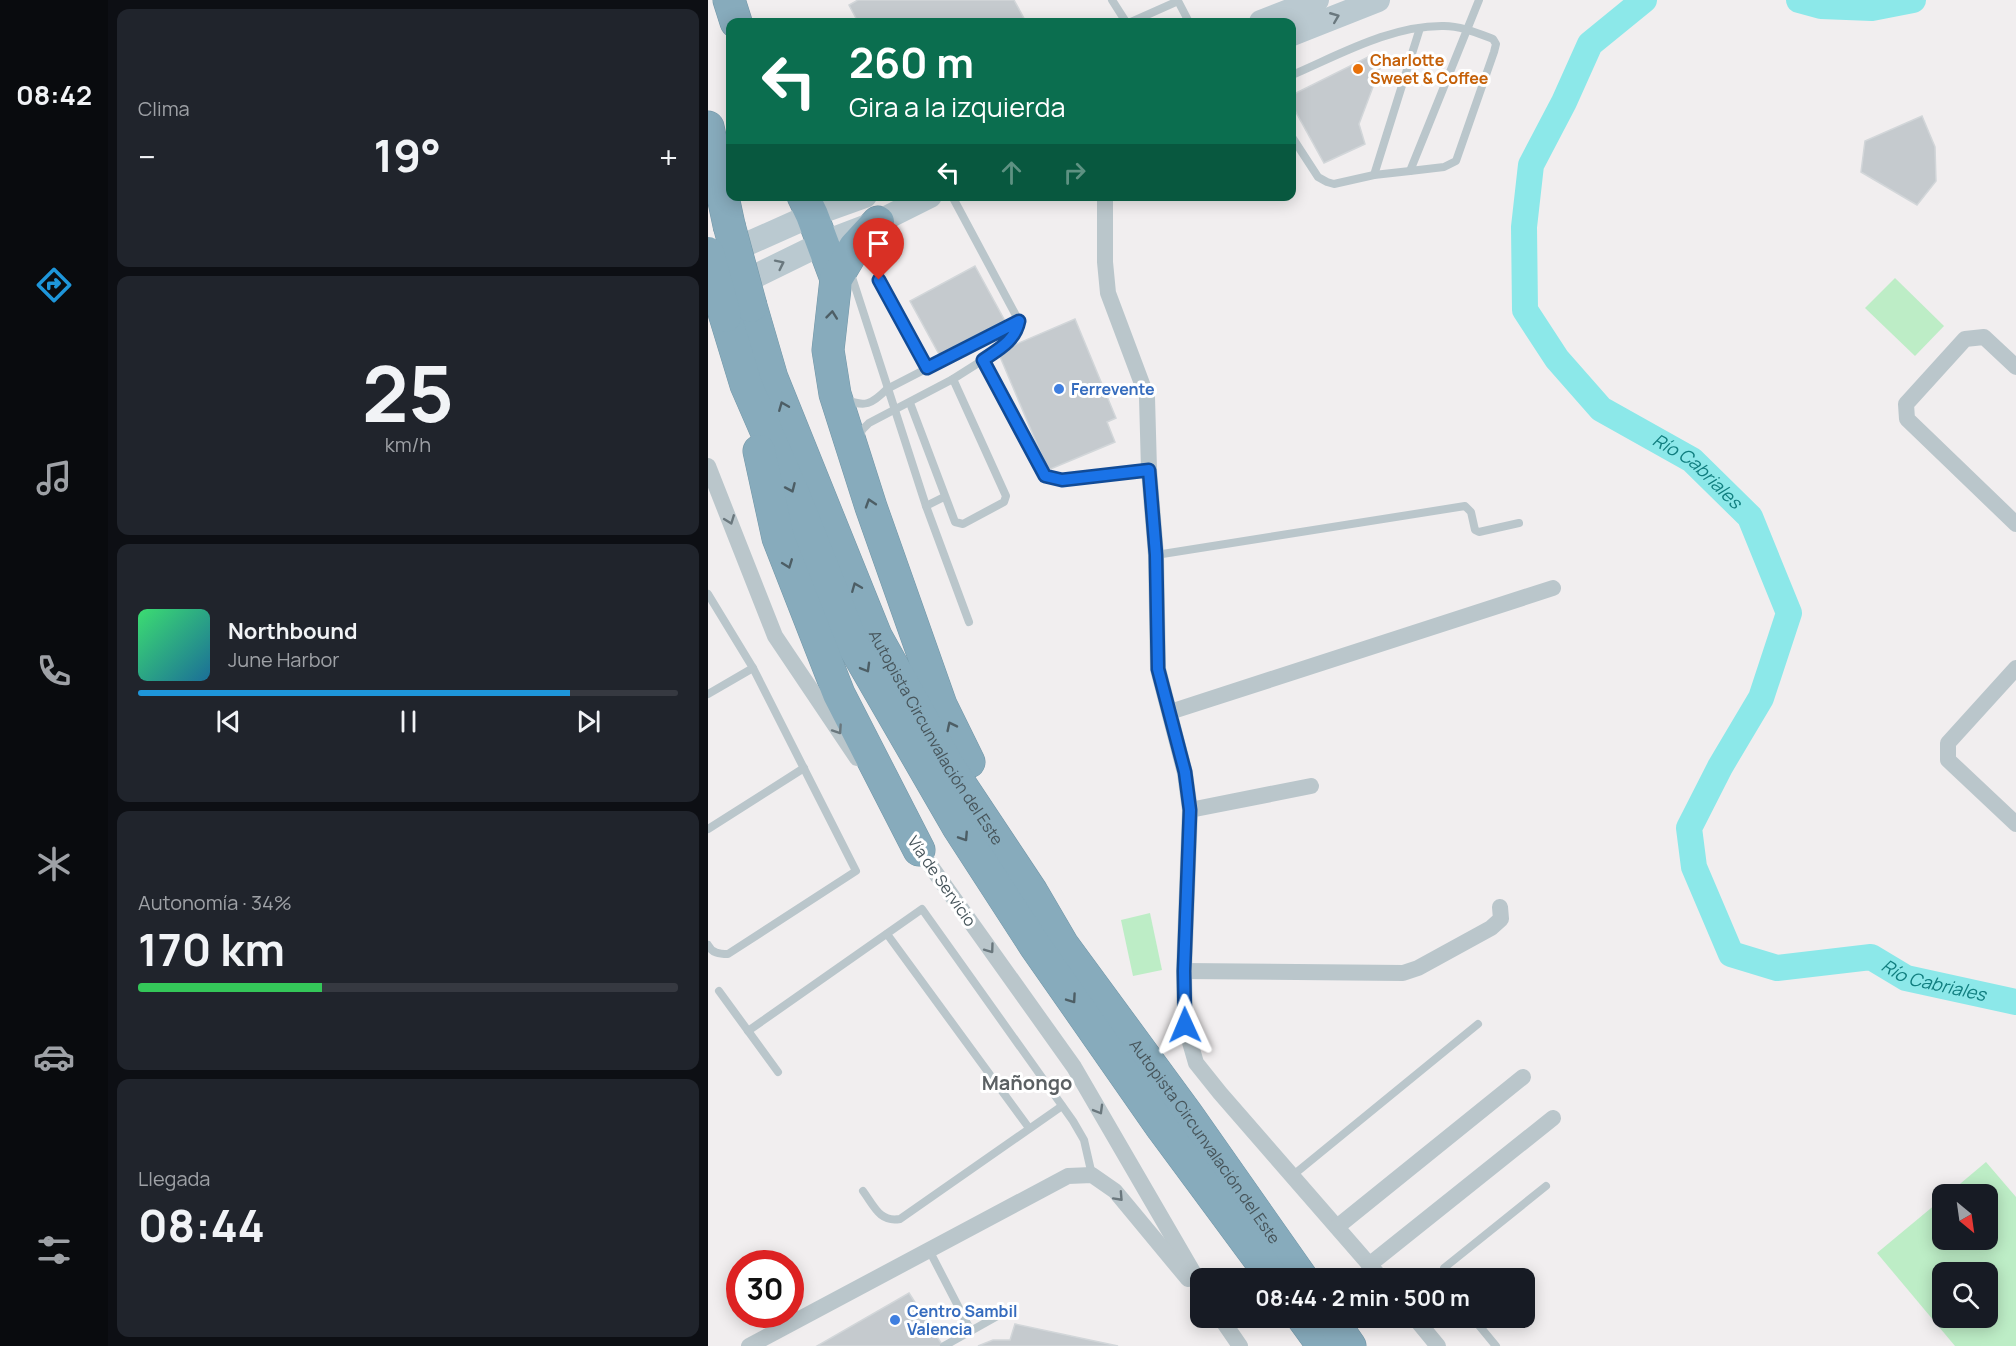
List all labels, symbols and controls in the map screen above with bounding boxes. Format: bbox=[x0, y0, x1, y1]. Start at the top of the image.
one-way arrow bbox=[1329, 12, 1340, 24]
text: 260 m bbox=[849, 33, 974, 91]
icon: left bbox=[750, 42, 828, 120]
place label: Charlotte Sweet & Coffee bbox=[1370, 49, 1489, 89]
marker: Charlotte Sweet & Coffee bbox=[1351, 62, 1365, 76]
text: 08:42 bbox=[16, 76, 92, 113]
text: Gira a la izquierda bbox=[849, 88, 1065, 125]
text: Clima bbox=[138, 95, 190, 122]
text: 19° bbox=[373, 124, 441, 186]
text: − bbox=[138, 134, 156, 179]
text: + bbox=[659, 134, 678, 179]
icon: left bbox=[932, 156, 965, 189]
icon: ahead bbox=[995, 156, 1028, 189]
icon: right bbox=[1058, 156, 1091, 189]
pin bbox=[853, 218, 904, 280]
icon: arrive bbox=[862, 227, 895, 260]
one-way arrow bbox=[773, 260, 784, 272]
icon: directions bbox=[33, 264, 75, 306]
one-way arrow bbox=[826, 310, 838, 319]
text: 25 bbox=[362, 339, 454, 445]
place label: Ferrevente bbox=[1071, 378, 1155, 400]
marker: Ferrevente bbox=[1052, 382, 1066, 396]
one-way arrow bbox=[778, 402, 790, 413]
water label: Río Cabriales bbox=[1649, 427, 1749, 514]
text: km/h bbox=[385, 431, 431, 458]
icon: music bbox=[33, 457, 75, 499]
one-way arrow bbox=[783, 482, 795, 493]
one-way arrow bbox=[865, 498, 877, 509]
one-way arrow bbox=[723, 514, 735, 525]
one-way arrow bbox=[781, 558, 793, 569]
one-way arrow bbox=[851, 582, 863, 593]
text: Northbound bbox=[228, 616, 358, 646]
street label: Autopista Circunvalación del Este bbox=[864, 627, 1009, 849]
text: June Harbor bbox=[228, 646, 340, 673]
icon: phone bbox=[33, 650, 75, 692]
one-way arrow bbox=[859, 662, 870, 672]
icon: previous bbox=[212, 705, 245, 738]
icon: pause bbox=[392, 705, 425, 738]
icon: next bbox=[572, 705, 605, 738]
one-way arrow bbox=[947, 721, 959, 732]
one-way arrow bbox=[831, 723, 842, 734]
one-way arrow bbox=[956, 830, 967, 841]
street label: Vía de Servicio bbox=[903, 831, 981, 931]
icon: climate bbox=[33, 843, 75, 885]
text: Autonomía · 34% bbox=[138, 889, 292, 916]
text: 170 km bbox=[138, 918, 285, 980]
one-way arrow bbox=[983, 942, 994, 953]
water label: Río Cabriales bbox=[1877, 953, 1990, 1006]
one-way arrow bbox=[1065, 992, 1076, 1003]
position arrow bbox=[1153, 993, 1217, 1057]
street label: Autopista Circunvalación del Este bbox=[1125, 1035, 1286, 1248]
icon: car bbox=[33, 1036, 75, 1078]
district label: Mañongo bbox=[982, 1069, 1072, 1096]
one-way arrow bbox=[1092, 1104, 1104, 1114]
text: Llegada bbox=[138, 1165, 210, 1192]
north arrow bbox=[1932, 1184, 1998, 1250]
map controls bbox=[1932, 1184, 1998, 1328]
one-way arrow bbox=[1112, 1190, 1123, 1200]
text: 08:44 bbox=[138, 1194, 265, 1256]
icon: filters bbox=[33, 1229, 75, 1271]
speed limit sign: 30 bbox=[726, 1250, 804, 1328]
button: search bbox=[1932, 1262, 1998, 1328]
text: 08:44 · 2 min · 500 m bbox=[1255, 1283, 1470, 1313]
place label: Centro Sambil Valencia bbox=[907, 1300, 1017, 1340]
marker: Centro Sambil Valencia bbox=[888, 1313, 902, 1327]

